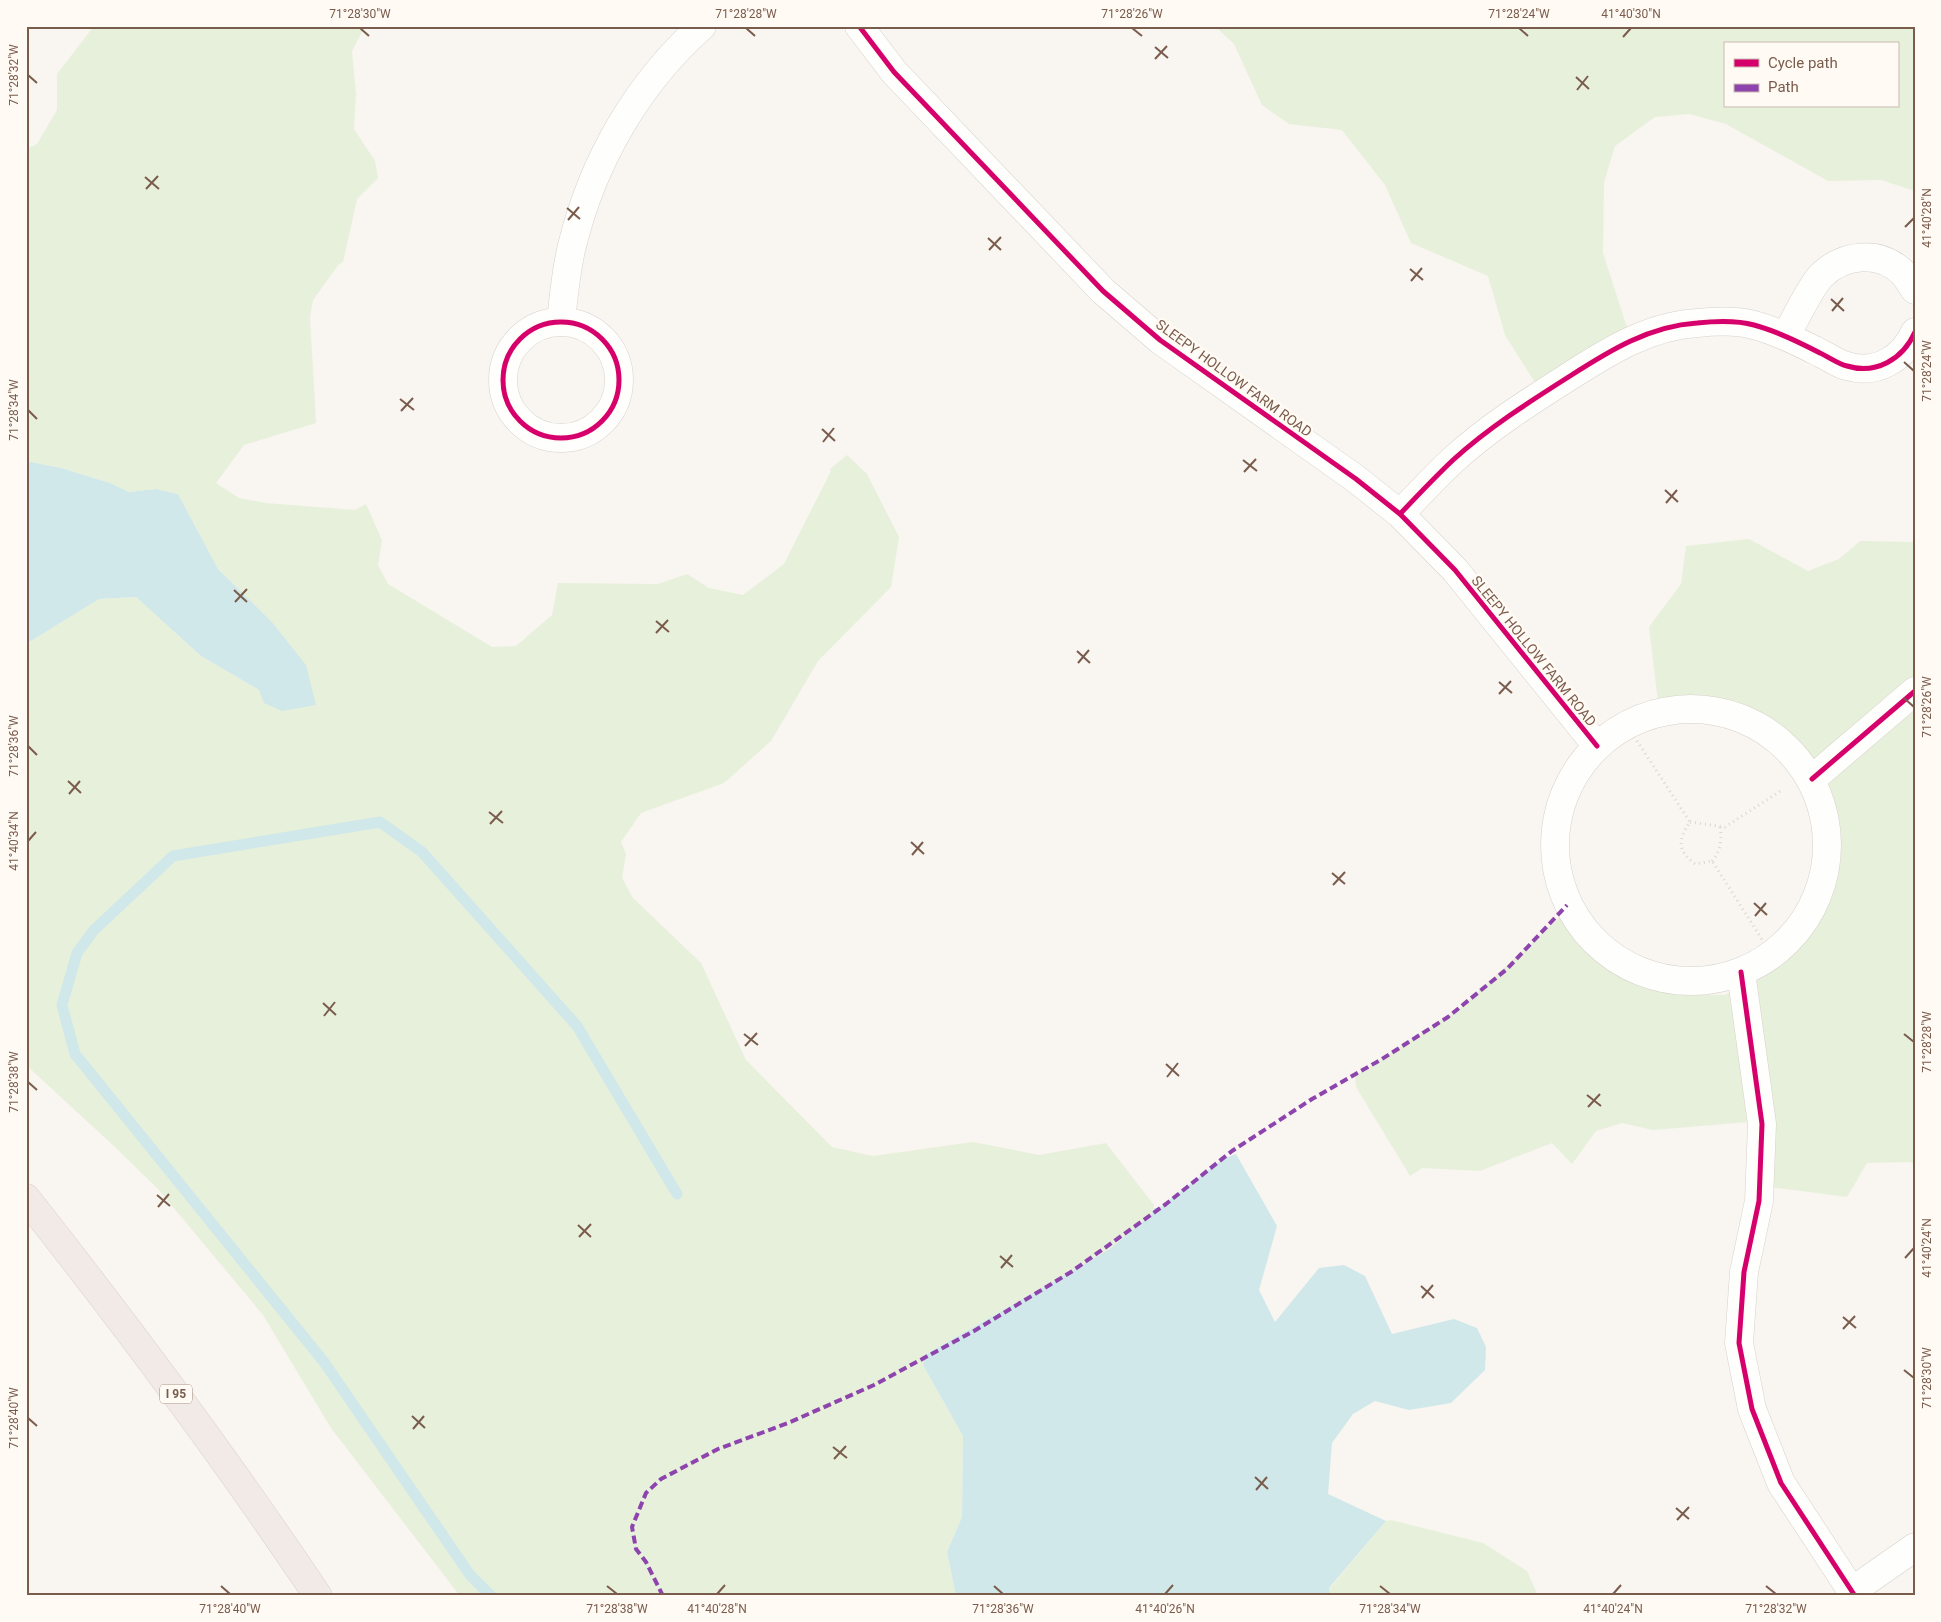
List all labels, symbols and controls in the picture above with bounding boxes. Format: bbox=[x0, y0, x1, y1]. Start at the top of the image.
text: 71°28'30"W bbox=[329, 7, 391, 21]
text: 71°28'28"W bbox=[715, 7, 777, 21]
text: 71°28'26"W bbox=[1101, 7, 1163, 21]
text: 71°28'24"W bbox=[1488, 7, 1550, 21]
text: 41°40'30"N bbox=[1601, 7, 1661, 21]
legend bbox=[1724, 42, 1898, 108]
text: 71°28'32"W bbox=[7, 44, 21, 106]
text: Cycle path bbox=[1768, 54, 1838, 72]
text: Path bbox=[1768, 78, 1799, 96]
text: 41°40'28"N bbox=[1920, 188, 1934, 248]
street label: SLEEPY HOLLOW FARM ROAD bbox=[1153, 316, 1315, 440]
text: 71°28'24"W bbox=[1920, 340, 1934, 402]
text: 71°28'34"W bbox=[7, 379, 21, 441]
street label: SLEEPY HOLLOW FARM ROAD bbox=[1468, 573, 1600, 729]
text: 71°28'26"W bbox=[1920, 676, 1934, 738]
text: 71°28'36"W bbox=[7, 715, 21, 777]
text: 41°40'34"N bbox=[7, 811, 21, 871]
text: 71°28'28"W bbox=[1920, 1011, 1934, 1073]
text: 71°28'38"W bbox=[7, 1051, 21, 1113]
text: 41°40'24"N bbox=[1920, 1218, 1934, 1278]
text: 71°28'30"W bbox=[1920, 1347, 1934, 1409]
road number: I 95 bbox=[160, 1385, 192, 1404]
text: 71°28'40"W bbox=[7, 1387, 21, 1449]
text: 71°28'40"W bbox=[199, 1602, 261, 1616]
text: 71°28'38"W bbox=[586, 1602, 648, 1616]
text: 41°40'28"N bbox=[687, 1602, 747, 1616]
text: 71°28'36"W bbox=[972, 1602, 1034, 1616]
text: 41°40'26"N bbox=[1135, 1602, 1195, 1616]
text: 71°28'34"W bbox=[1359, 1602, 1421, 1616]
text: 41°40'24"N bbox=[1583, 1602, 1643, 1616]
text: 71°28'32"W bbox=[1745, 1602, 1807, 1616]

